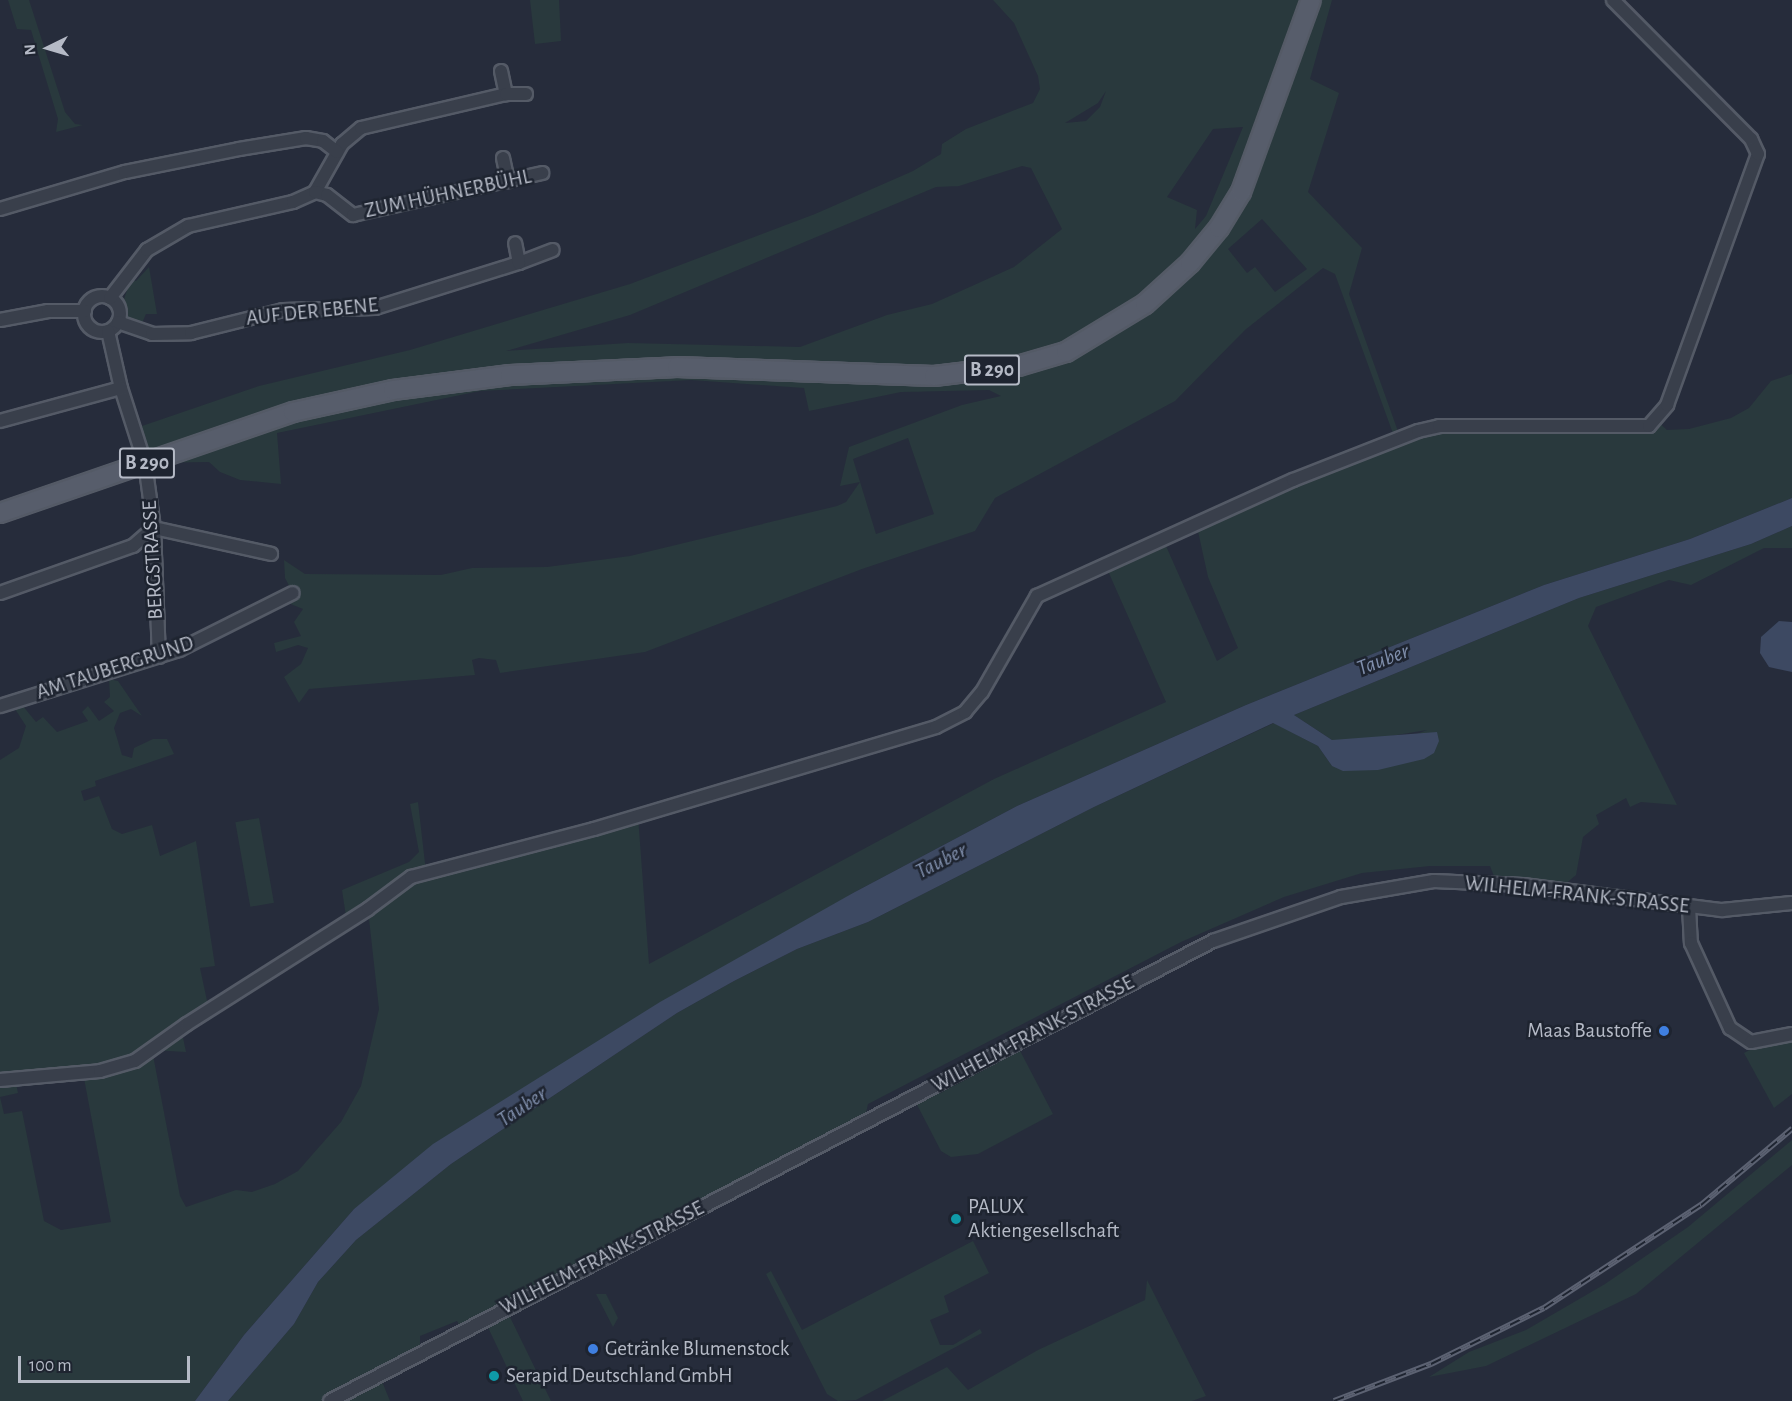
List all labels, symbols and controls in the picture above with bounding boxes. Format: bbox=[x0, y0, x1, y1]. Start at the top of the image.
north arrow bbox=[18, 18, 78, 78]
text: N bbox=[22, 43, 39, 56]
street label: ZUM HÜHNERBÜHL bbox=[362, 164, 534, 224]
street label: AUF DER EBENE bbox=[245, 293, 379, 331]
road number: B 290 bbox=[964, 353, 1020, 387]
road number: B 290 bbox=[118, 446, 176, 480]
street label: BERGSTRASSE bbox=[137, 500, 169, 620]
street label: AM TAUBERGRUND bbox=[33, 631, 197, 705]
water label: Tauber bbox=[1353, 638, 1413, 682]
water label: Tauber bbox=[911, 837, 971, 885]
street label: WILHELM-FRANK-STRASSE bbox=[1463, 871, 1691, 919]
street label: WILHELM-FRANK-STRASSE bbox=[927, 970, 1139, 1098]
place label: Maas Baustoffe bbox=[1527, 1018, 1652, 1044]
marker: Maas Baustoffe bbox=[1657, 1024, 1671, 1038]
water label: Tauber bbox=[492, 1081, 552, 1133]
place label: PALUX Aktiengesellschaft bbox=[968, 1194, 1119, 1244]
street label: WILHELM-FRANK-STRASSE bbox=[496, 1196, 708, 1320]
marker: PALUX Aktiengesellschaft bbox=[949, 1212, 963, 1226]
place label: Getränke Blumenstock bbox=[605, 1336, 789, 1362]
marker: Getränke Blumenstock bbox=[586, 1342, 600, 1356]
scale bar bbox=[21, 1344, 194, 1382]
text: 100 m bbox=[29, 1357, 72, 1375]
place label: Serapid Deutschland GmbH bbox=[506, 1363, 733, 1389]
marker: Serapid Deutschland GmbH bbox=[487, 1369, 501, 1383]

